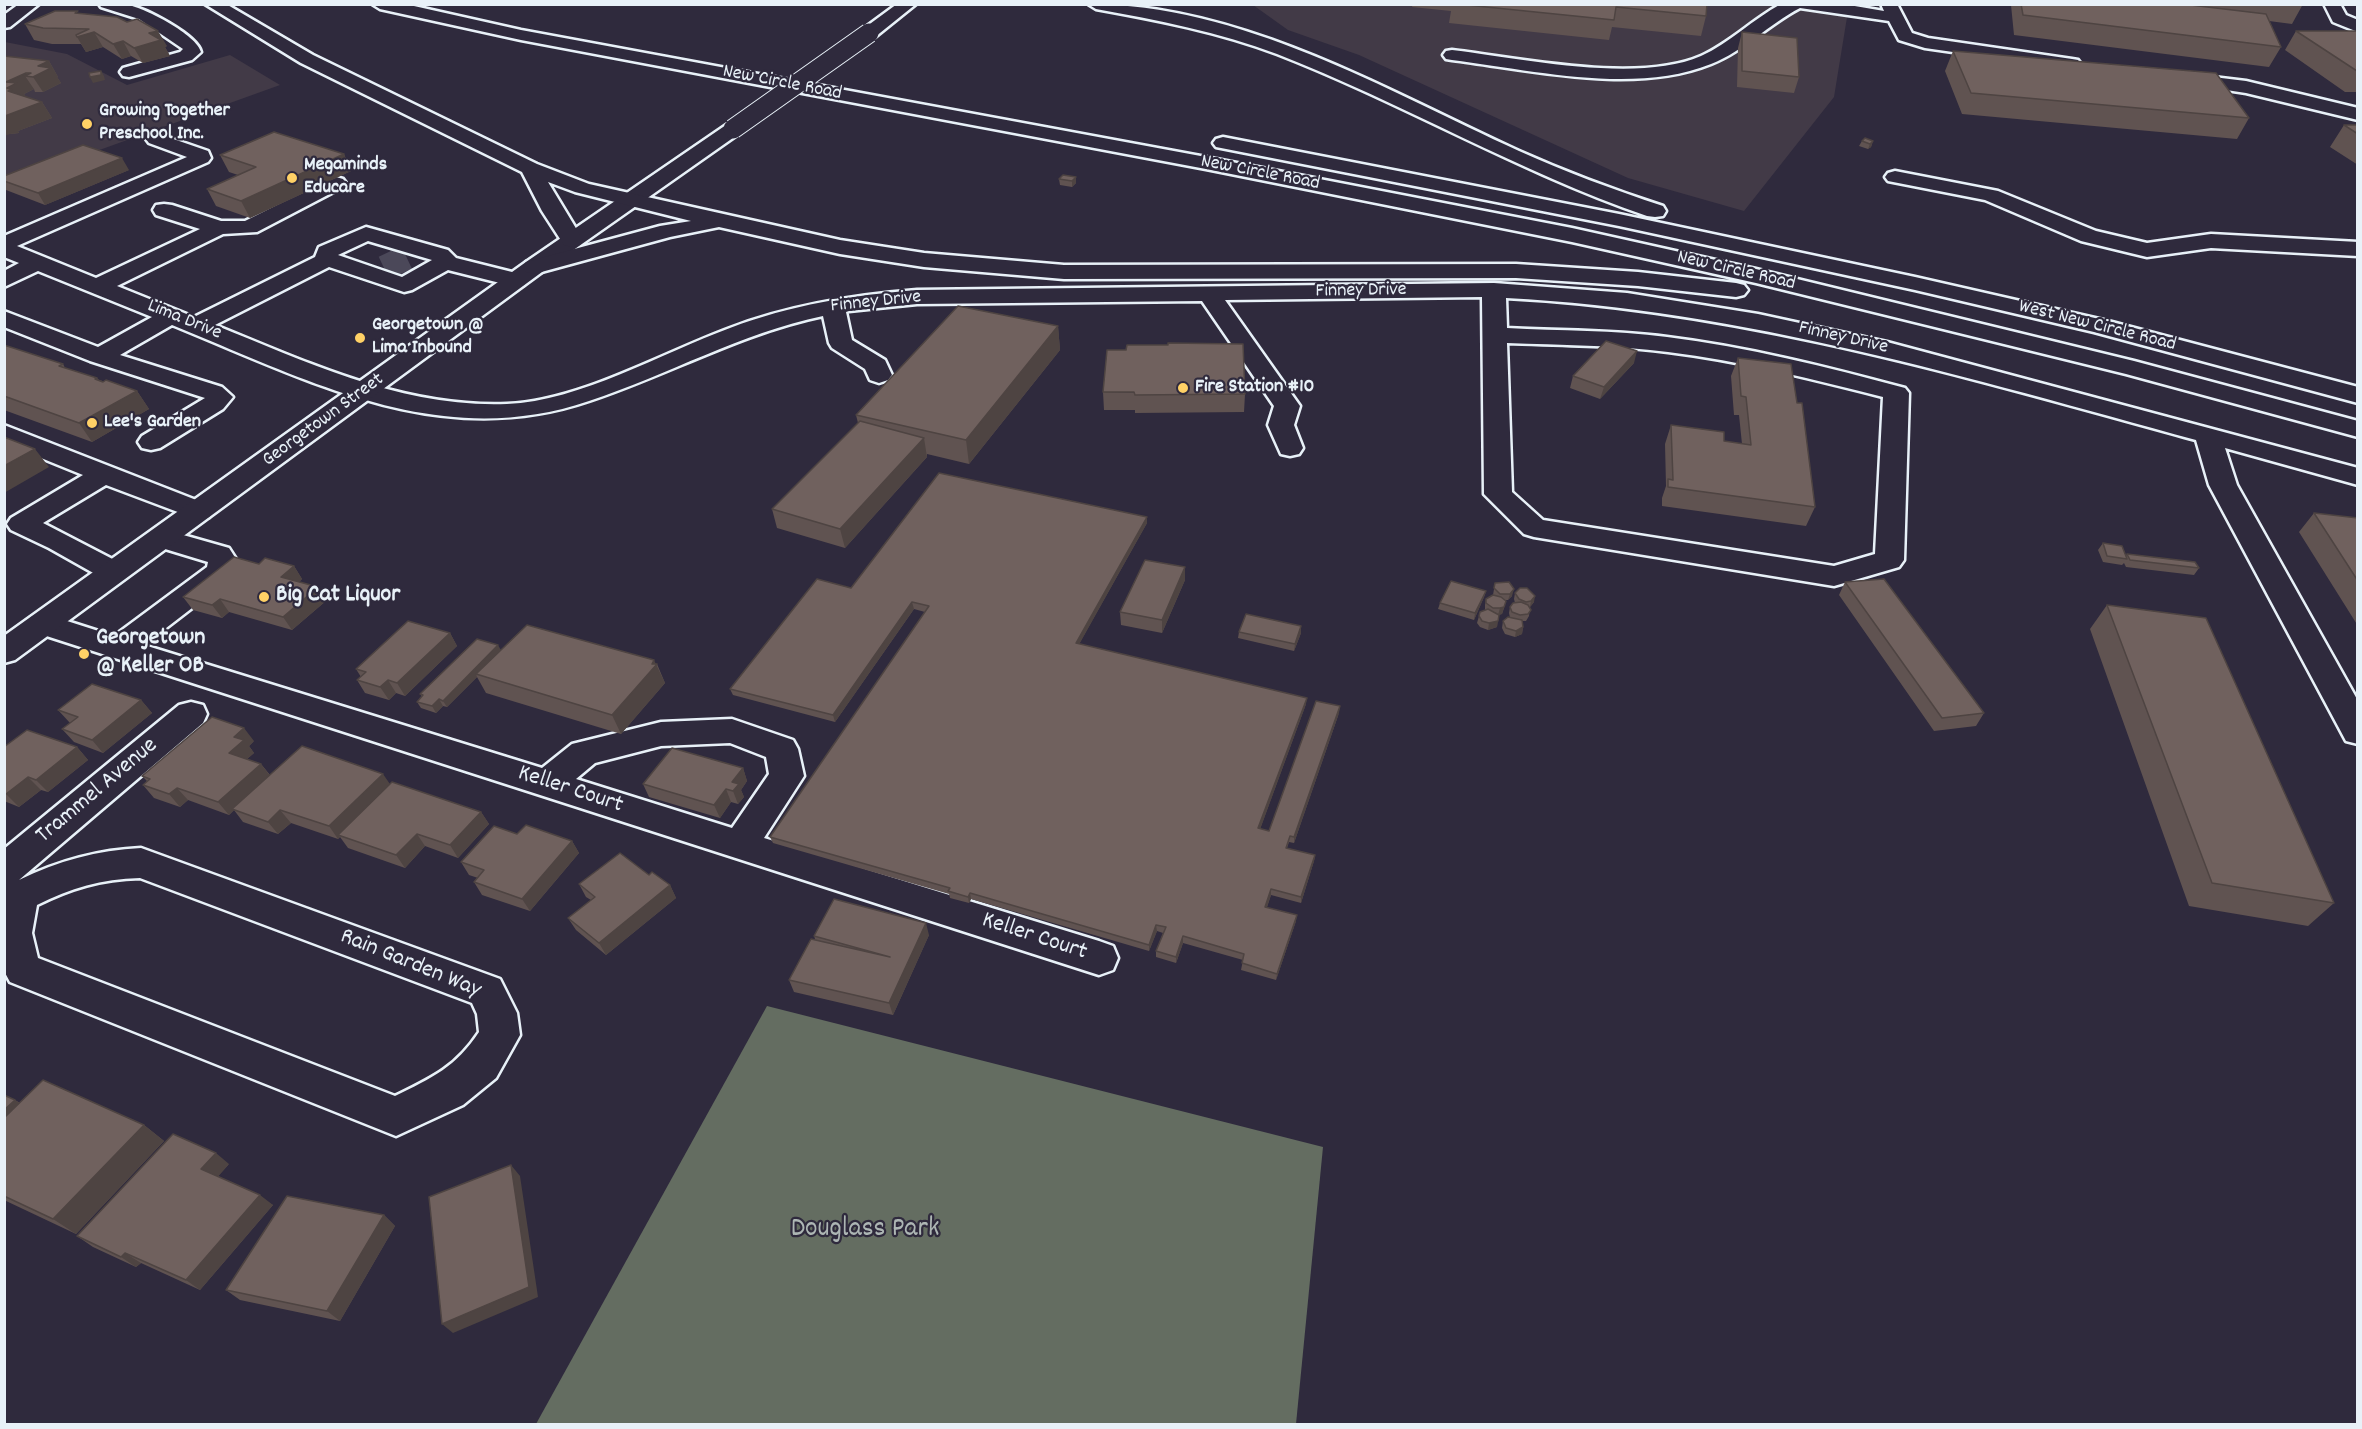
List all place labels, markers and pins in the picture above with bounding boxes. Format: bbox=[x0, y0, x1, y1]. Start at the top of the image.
place label: Growing Together Preschool Inc. bbox=[99, 100, 230, 147]
marker: Growing Together Preschool Inc. bbox=[80, 117, 94, 131]
place label: Megaminds Educare bbox=[304, 154, 387, 201]
marker: Megaminds Educare bbox=[285, 171, 299, 185]
place label: Georgetown @ Lima Inbound bbox=[372, 314, 484, 361]
marker: Georgetown @ Lima Inbound bbox=[353, 331, 367, 345]
place label: Fire Station #10 bbox=[1195, 376, 1314, 400]
marker: Fire Station #10 bbox=[1176, 381, 1190, 395]
place label: Lee's Garden bbox=[104, 411, 201, 435]
marker: Lee's Garden bbox=[85, 416, 99, 430]
place label: Big Cat Liquor bbox=[276, 583, 400, 611]
marker: Big Cat Liquor bbox=[257, 590, 271, 604]
place label: Georgetown @ Keller OB bbox=[96, 626, 205, 682]
marker: Georgetown @ Keller OB bbox=[77, 647, 91, 661]

